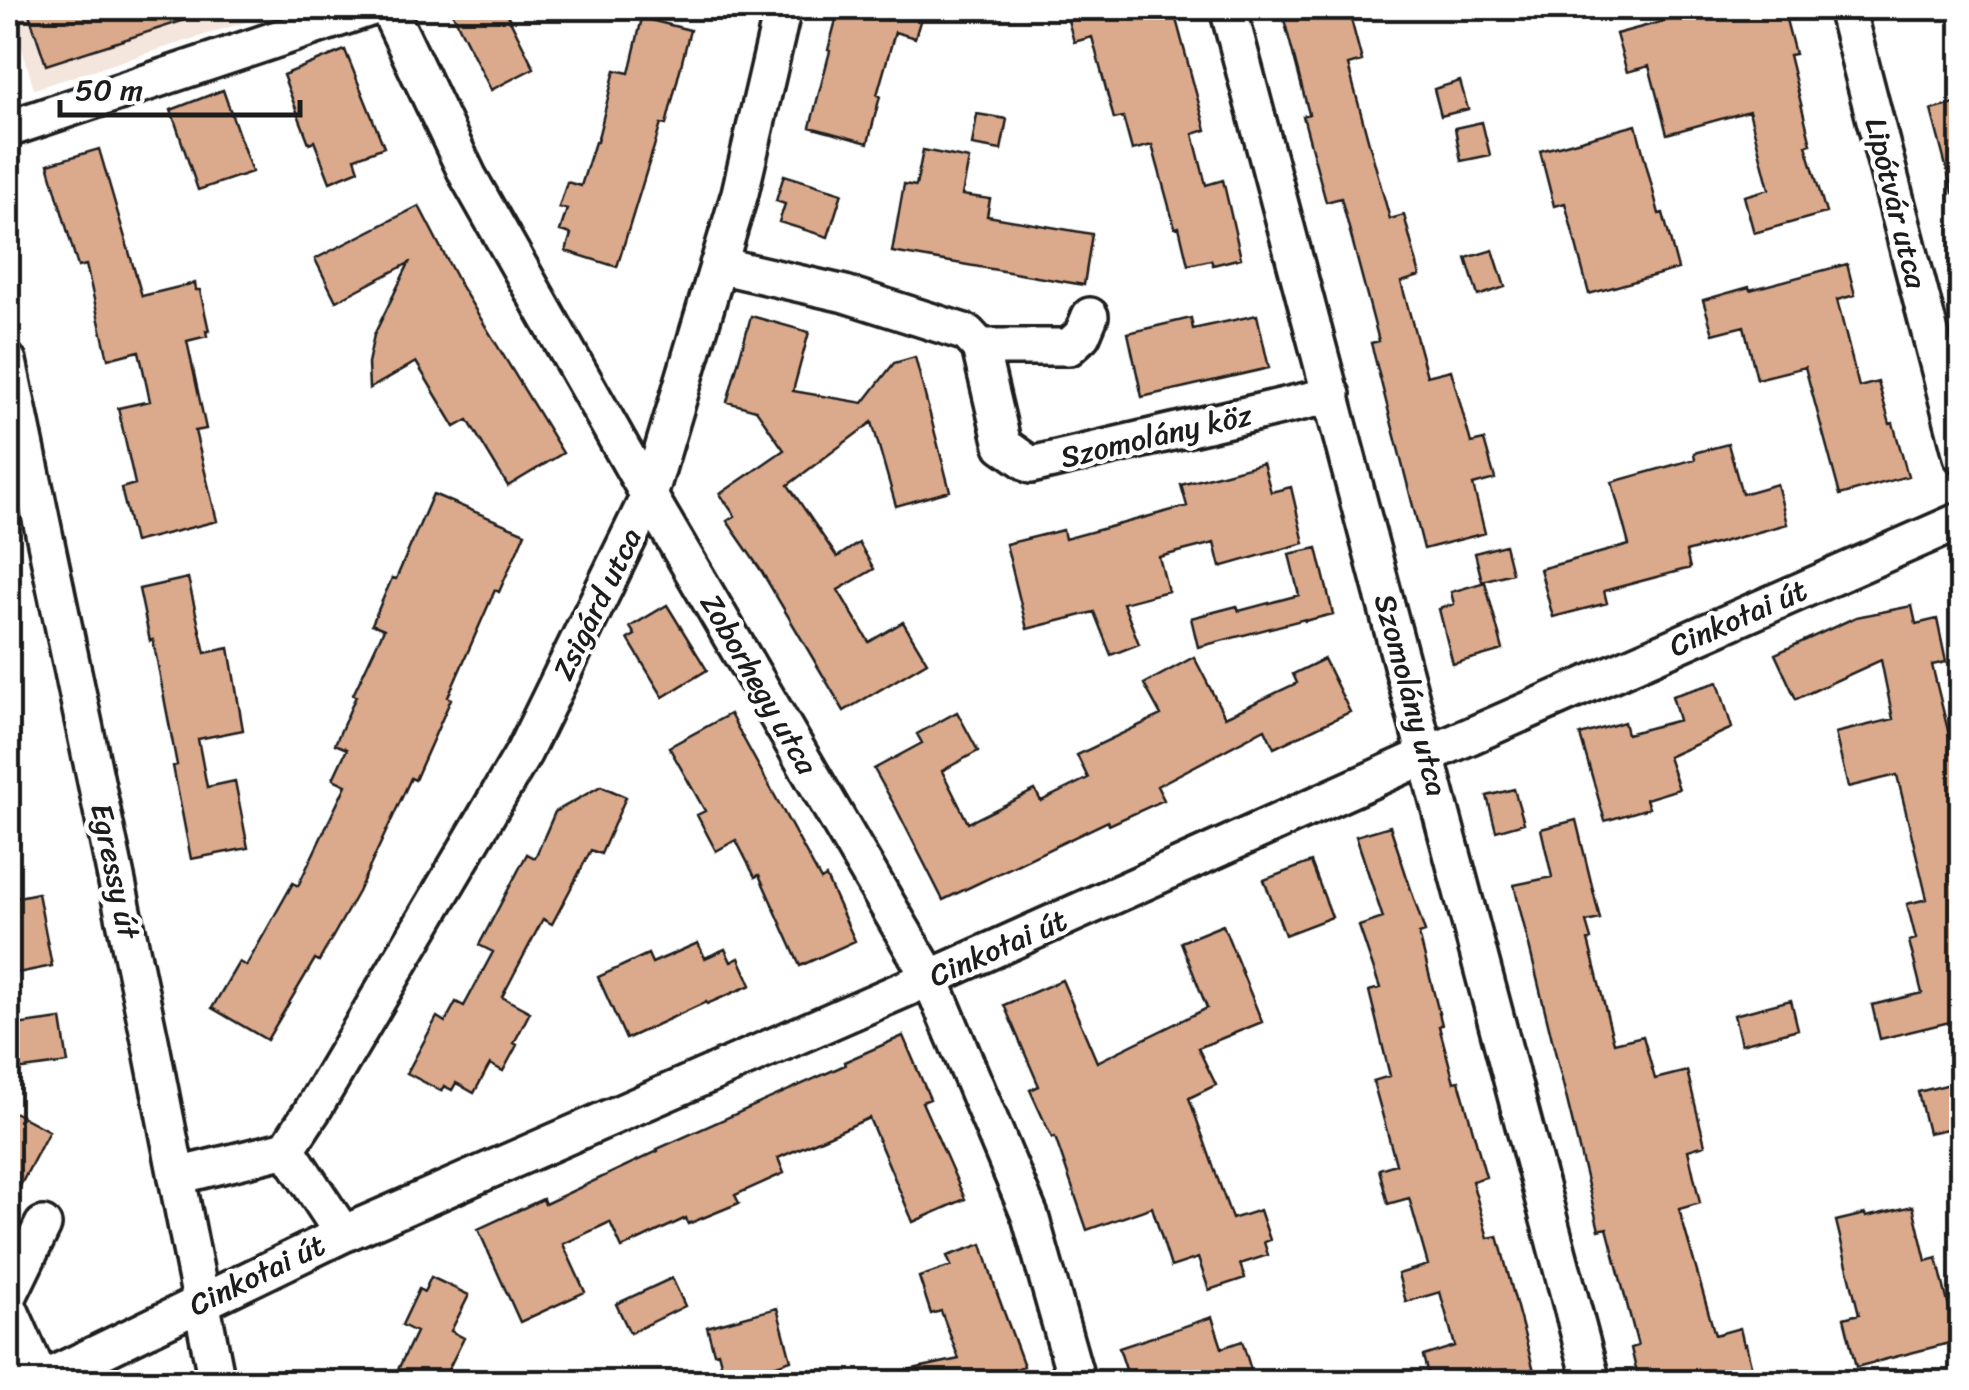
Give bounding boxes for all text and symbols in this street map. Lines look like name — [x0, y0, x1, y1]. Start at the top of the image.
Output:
scale bar — [60, 55, 300, 117]
text: 50 m — [75, 63, 143, 117]
street label: Lipótvár utca — [1849, 112, 1944, 295]
street label: Szomolány köz — [1055, 388, 1258, 484]
street label: Zsigárd utca — [537, 519, 657, 689]
street label: Cinkotai út — [1660, 563, 1816, 673]
street label: Zoborhegy utca — [685, 583, 833, 786]
street label: Szomolány utca — [1358, 588, 1464, 802]
street label: Egressy út — [74, 798, 156, 946]
street label: Cinkotai út — [920, 893, 1076, 1003]
street label: Cinkotai út — [179, 1219, 335, 1331]

